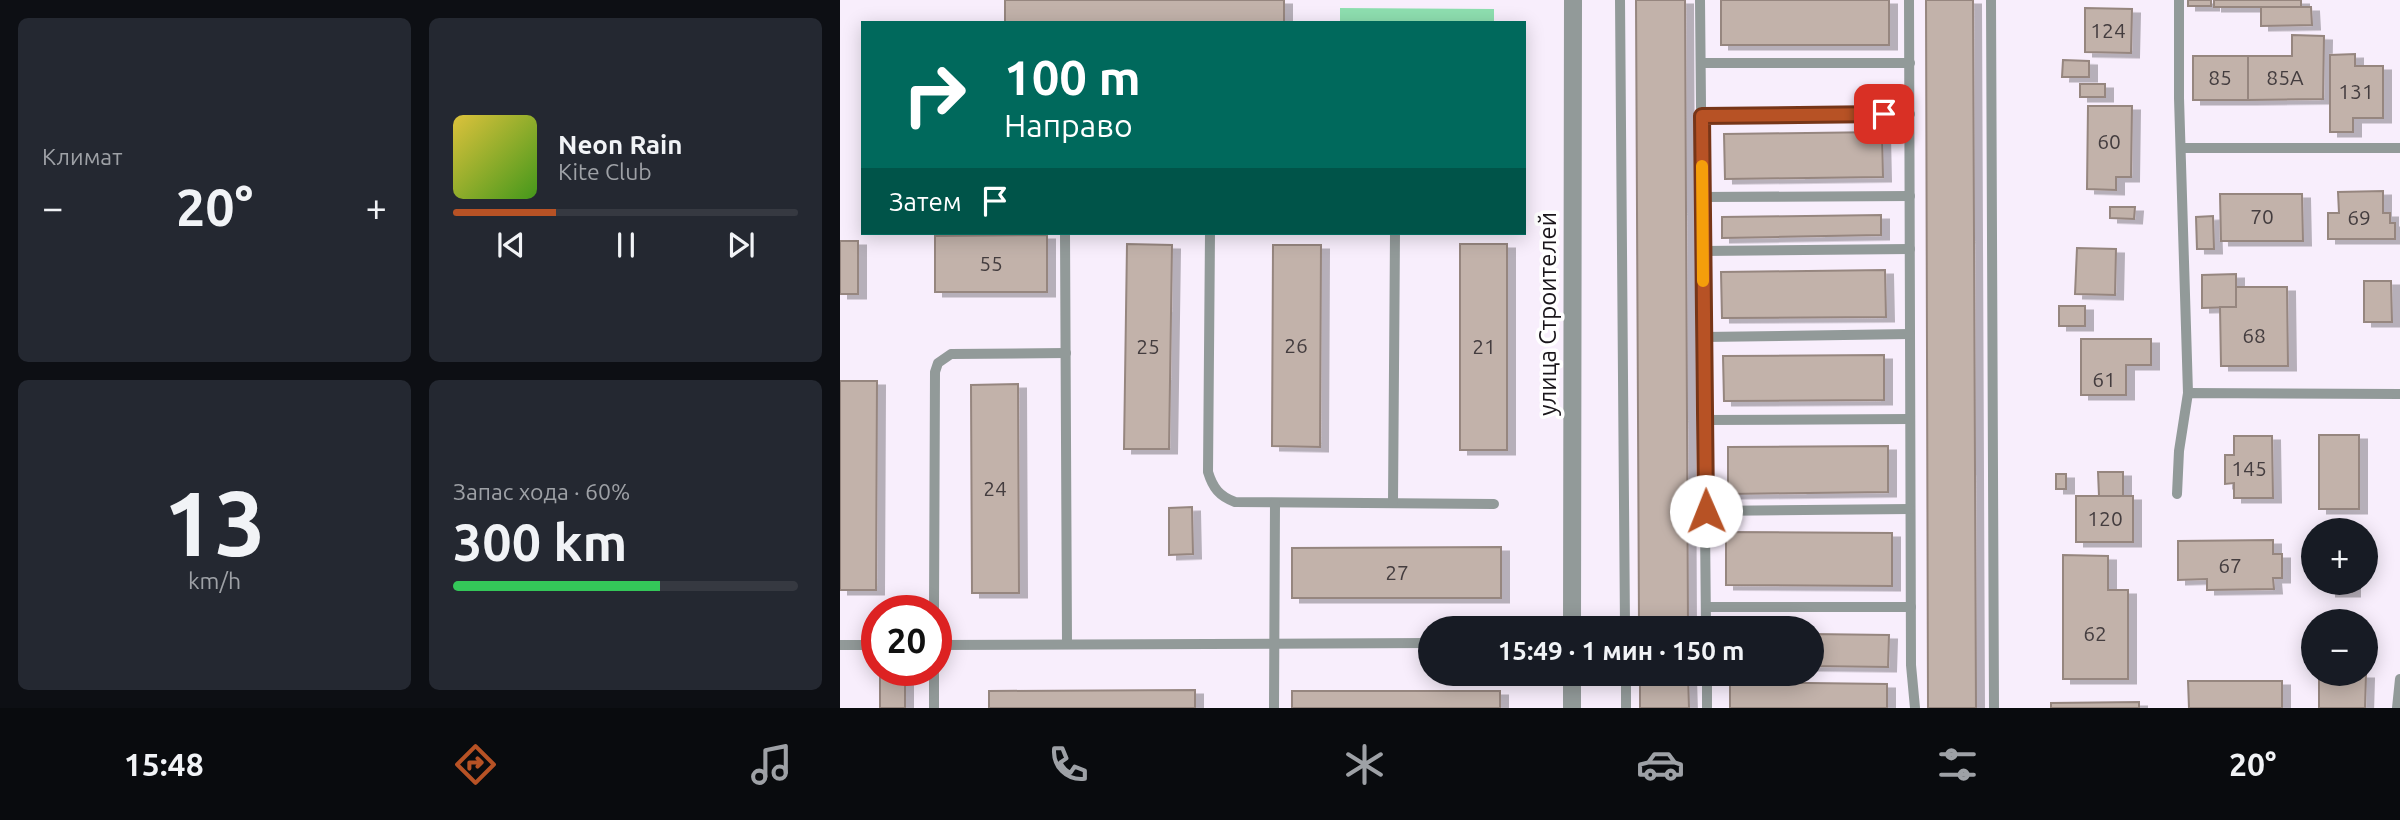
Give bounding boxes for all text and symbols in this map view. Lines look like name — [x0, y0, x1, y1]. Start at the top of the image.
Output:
house number: 124 — [2090, 18, 2126, 42]
icon: right — [889, 49, 980, 140]
text: 100 m — [1004, 49, 1141, 104]
house number: 85 — [2208, 65, 2232, 89]
house number: 85А — [2266, 65, 2304, 89]
house number: 131 — [2338, 79, 2374, 103]
pin — [1854, 84, 1914, 144]
icon: arrive — [1865, 95, 1903, 133]
text: Направо — [1004, 107, 1133, 143]
house number: 60 — [2097, 129, 2121, 153]
text: Neon Rain — [558, 130, 683, 159]
text: Климат — [42, 144, 122, 169]
text: Kite Club — [558, 159, 652, 184]
text: 20° — [176, 178, 253, 236]
icon: arrive — [976, 182, 1014, 220]
text: − — [42, 186, 63, 228]
text: + — [366, 186, 387, 228]
text: Затем — [889, 187, 962, 216]
house number: 70 — [2250, 204, 2274, 228]
house number: 69 — [2347, 205, 2371, 229]
street label: улица Строителей — [1534, 212, 1561, 416]
icon: previous — [492, 226, 530, 264]
icon: pause — [607, 226, 645, 264]
icon: next — [722, 226, 760, 264]
house number: 55 — [979, 251, 1003, 275]
house number: 68 — [2242, 323, 2266, 347]
house number: 26 — [1284, 333, 1308, 357]
house number: 25 — [1136, 334, 1160, 358]
house number: 21 — [1472, 334, 1496, 358]
house number: 61 — [2092, 367, 2116, 391]
house number: 145 — [2231, 456, 2267, 480]
text: 13 — [163, 471, 266, 573]
position arrow — [1669, 474, 1743, 548]
house number: 24 — [983, 476, 1007, 500]
text: Запас хода · 60% — [453, 479, 630, 504]
house number: 120 — [2087, 506, 2123, 530]
text: 300 km — [453, 513, 627, 571]
map controls — [2301, 518, 2378, 686]
button: + — [2301, 518, 2378, 595]
house number: 67 — [2218, 553, 2242, 577]
house number: 27 — [1385, 560, 1409, 584]
text: km/h — [188, 568, 241, 593]
speed limit sign: 20 — [861, 595, 952, 686]
button: − — [2301, 609, 2378, 686]
house number: 62 — [2083, 621, 2107, 645]
text: 15:49 · 1 мин · 150 m — [1498, 636, 1744, 665]
icon: directions — [451, 740, 500, 789]
icon: music — [747, 740, 796, 789]
icon: phone — [1044, 740, 1093, 789]
icon: climate — [1340, 740, 1389, 789]
icon: car — [1636, 740, 1685, 789]
icon: filters — [1933, 740, 1982, 789]
text: 15:48 — [124, 746, 204, 782]
text: 20° — [2229, 746, 2276, 782]

